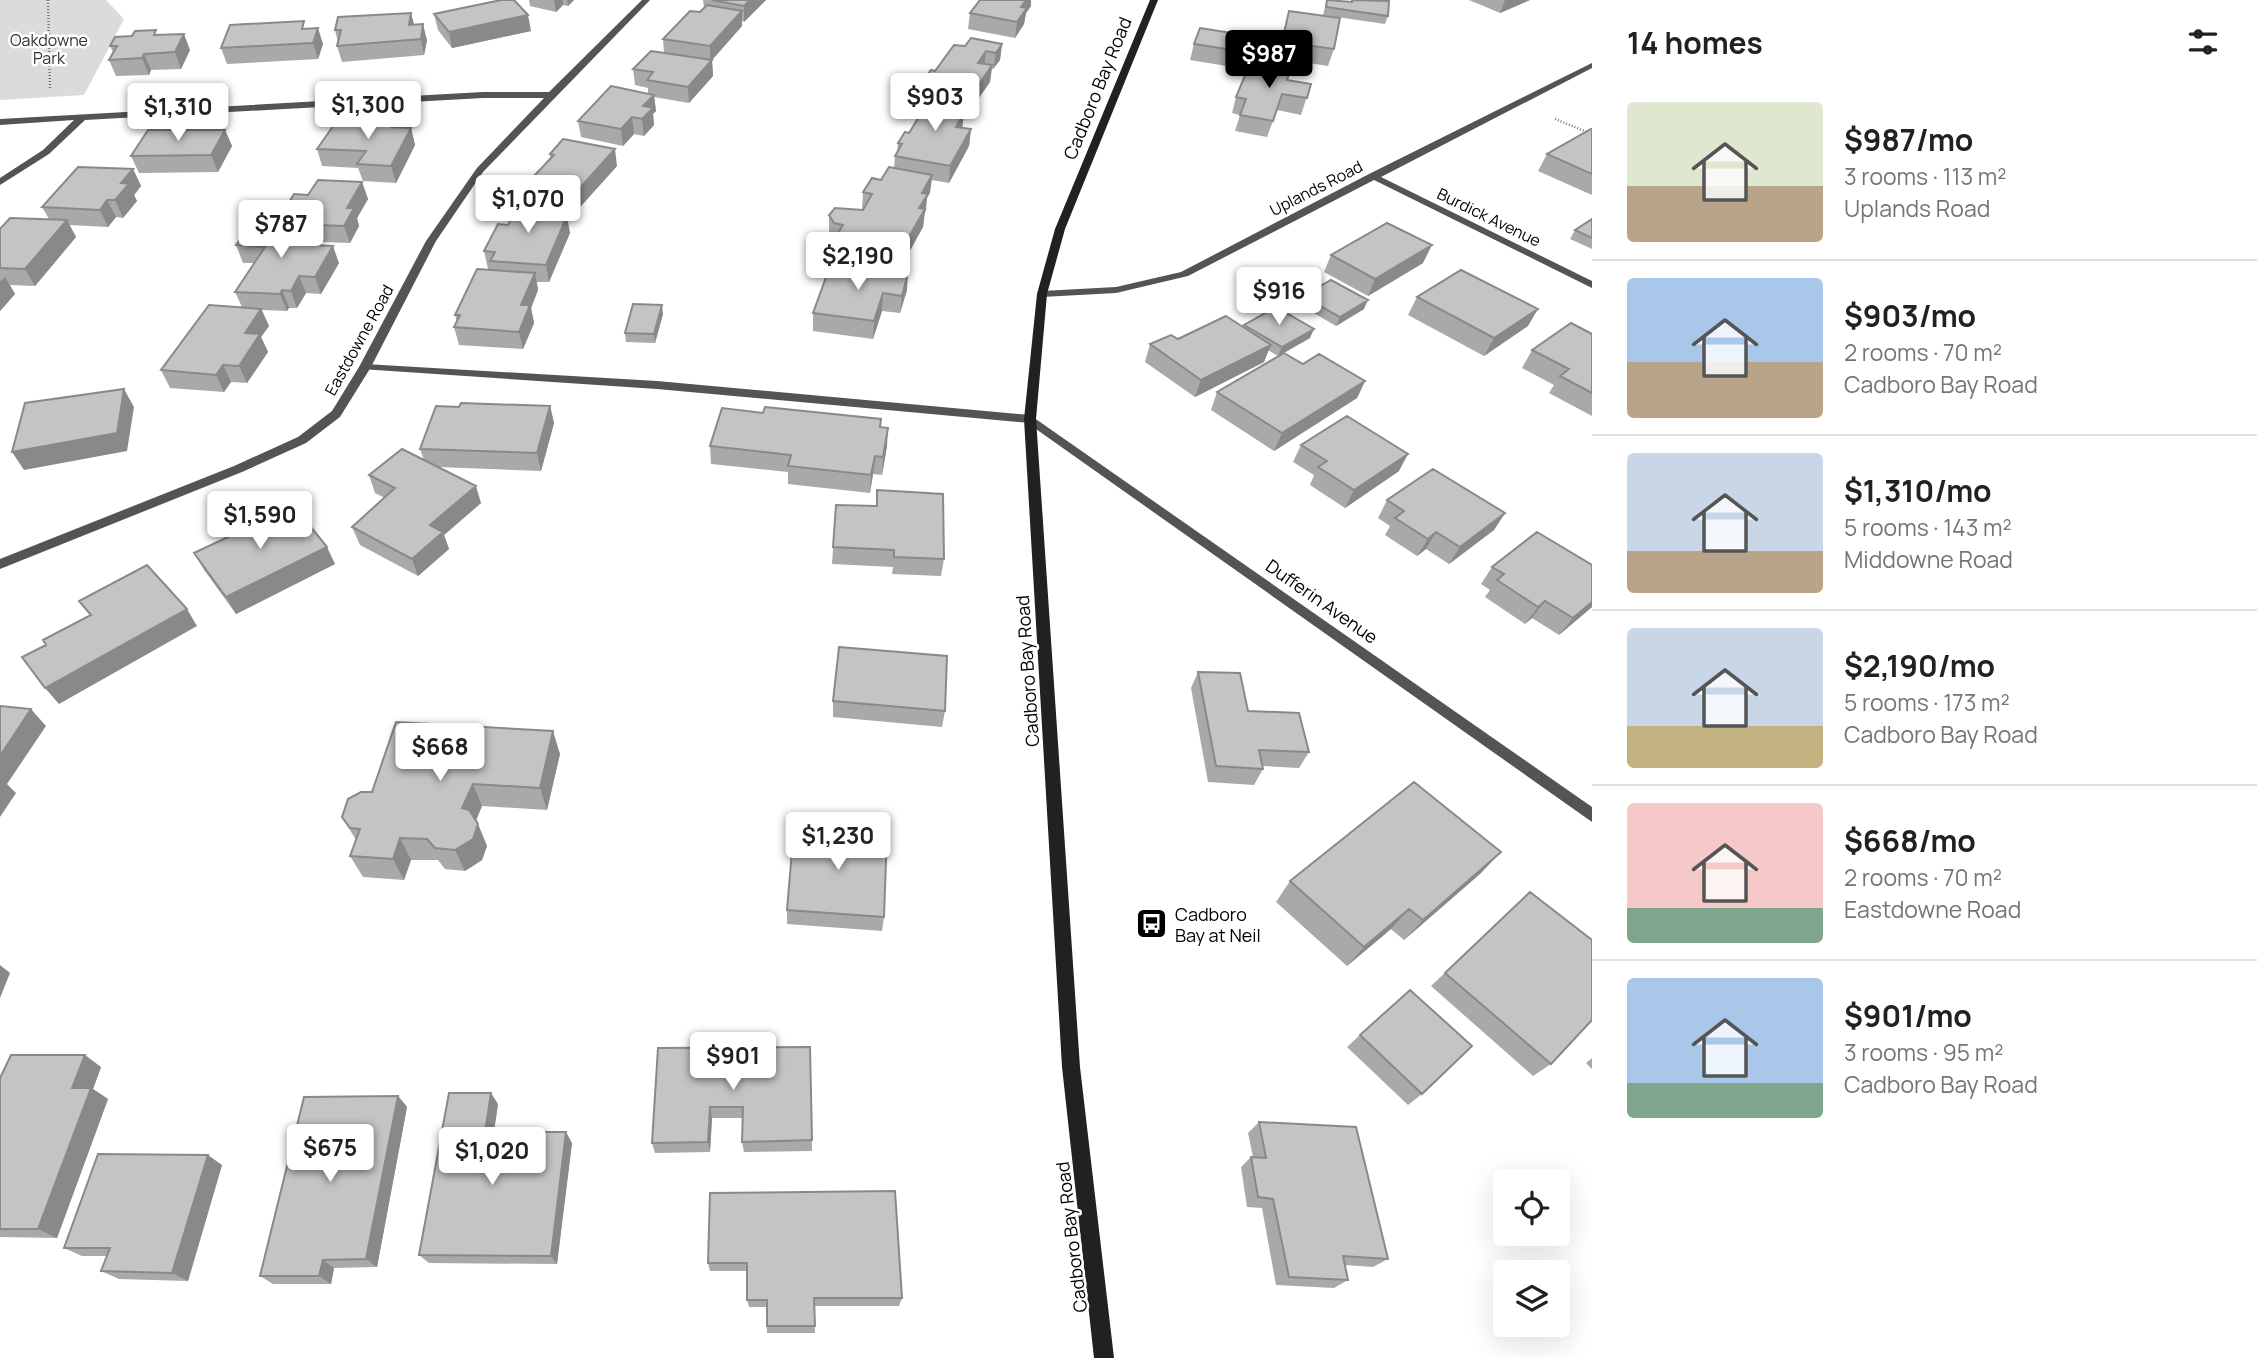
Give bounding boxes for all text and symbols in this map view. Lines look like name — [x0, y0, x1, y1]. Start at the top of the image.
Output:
street label: Cadboro Bay Road — [1057, 13, 1137, 163]
text: 14 homes — [1627, 22, 1763, 63]
icon: filters — [2184, 23, 2222, 61]
park label: Oakdowne Park — [10, 29, 88, 69]
pin: $987 — [1228, 31, 1310, 90]
text: $987 — [1241, 37, 1297, 69]
pin: $903 — [894, 74, 976, 133]
text: $903 — [906, 80, 964, 112]
pin: $1,300 — [311, 82, 425, 141]
pin: $1,310 — [121, 83, 235, 143]
text: $1,300 — [331, 88, 405, 120]
text: $1,310 — [143, 90, 213, 122]
text: $987/mo — [1844, 119, 1973, 160]
icon: home — [1683, 130, 1767, 214]
street label: Uplands Road — [1266, 155, 1366, 221]
text: 3 rooms · 113 m² — [1844, 160, 2007, 192]
pin: $1,070 — [471, 176, 585, 235]
text: $1,070 — [491, 182, 565, 214]
street label: Burdick Avenue — [1433, 182, 1545, 252]
text: Uplands Road — [1844, 192, 1990, 224]
pin: $787 — [240, 201, 322, 260]
text: $787 — [254, 207, 308, 239]
pin: $2,190 — [801, 232, 915, 292]
text: $2,190 — [822, 239, 894, 271]
pin: $916 — [1238, 268, 1320, 327]
text: $916 — [1252, 274, 1306, 306]
street label: Eastdowne Road — [319, 281, 399, 399]
text: $903/mo — [1844, 295, 1976, 336]
icon: home — [1683, 306, 1767, 390]
text: 2 rooms · 70 m² — [1844, 336, 2002, 368]
text: Cadboro Bay Road — [1844, 368, 2038, 400]
text: $1,310/mo — [1844, 470, 1992, 511]
icon: home — [1683, 481, 1767, 565]
pin: $1,590 — [203, 491, 317, 551]
text: $1,590 — [223, 498, 297, 530]
text: 5 rooms · 143 m² — [1844, 511, 2012, 543]
text: Middowne Road — [1844, 543, 2013, 575]
street label: Dufferin Avenue — [1261, 553, 1383, 649]
street label: Cadboro Bay Road — [1010, 595, 1044, 747]
text: $2,190/mo — [1844, 645, 1995, 686]
icon: home — [1683, 656, 1767, 740]
text: 5 rooms · 173 m² — [1844, 686, 2010, 718]
text: Cadboro Bay Road — [1844, 718, 2038, 750]
pin: $668 — [399, 724, 481, 783]
text: $668 — [411, 730, 469, 762]
pin: $1,230 — [781, 812, 895, 872]
text: $1,230 — [802, 819, 874, 851]
text: $668/mo — [1844, 820, 1976, 861]
icon: home — [1683, 831, 1767, 915]
text: 2 rooms · 70 m² — [1844, 861, 2002, 893]
text: Eastdowne Road — [1844, 893, 2021, 925]
place label: Cadboro Bay at Neil — [1175, 902, 1261, 947]
bus stop icon: Cadboro Bay at Neil — [1135, 907, 1169, 941]
text: $901/mo — [1844, 995, 1972, 1036]
icon: home — [1683, 1006, 1767, 1090]
pin: $901 — [692, 1032, 774, 1092]
text: 3 rooms · 95 m² — [1844, 1036, 2003, 1068]
text: $901 — [706, 1039, 760, 1071]
text: Cadboro Bay Road — [1844, 1068, 2038, 1100]
pin: $675 — [289, 1124, 371, 1184]
pin: $1,020 — [435, 1128, 549, 1187]
text: $675 — [303, 1131, 357, 1163]
text: $1,020 — [455, 1134, 529, 1166]
street label: Cadboro Bay Road — [1050, 1160, 1092, 1314]
map controls — [1493, 1169, 1570, 1337]
button: locate — [1493, 1169, 1570, 1246]
button: layers — [1493, 1260, 1570, 1337]

